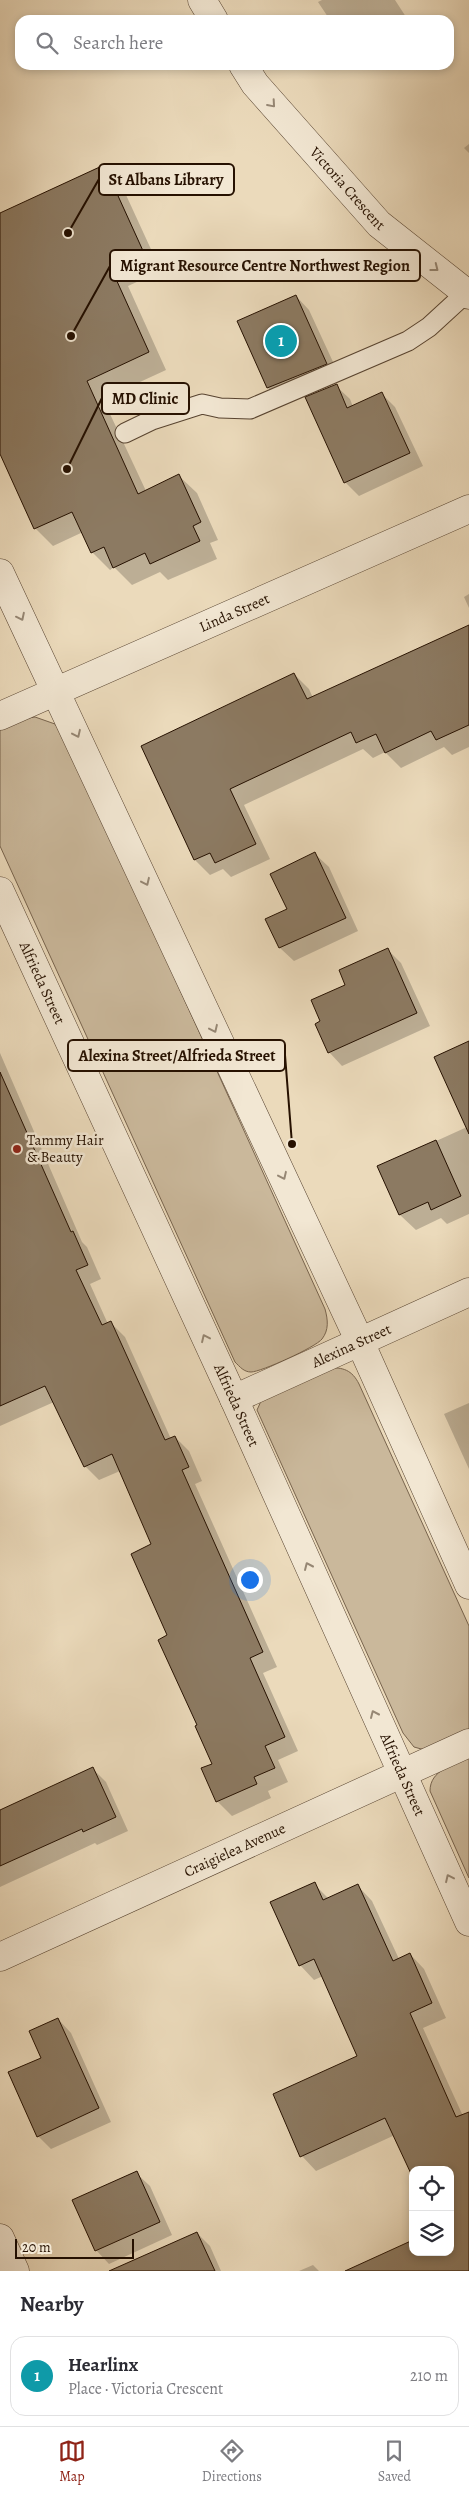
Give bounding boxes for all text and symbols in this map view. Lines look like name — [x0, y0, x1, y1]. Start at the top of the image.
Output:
search box — [15, 15, 454, 70]
icon: search — [33, 29, 61, 57]
text: Search here — [73, 30, 163, 56]
one-way arrow — [266, 98, 275, 107]
street label: Victoria Crescent — [305, 142, 389, 235]
callout: St Albans Library — [99, 164, 234, 195]
text: St Albans Library — [109, 169, 224, 191]
callout: Migrant Resource Centre Northwest Region — [110, 250, 420, 281]
text: Migrant Resource Centre Northwest Region — [120, 255, 410, 277]
one-way arrow — [429, 263, 438, 271]
pin: 1 — [265, 322, 297, 360]
callout: MD Clinic — [102, 383, 189, 414]
text: MD Clinic — [112, 388, 178, 410]
street label: Linda Street — [196, 588, 273, 637]
one-way arrow — [15, 612, 25, 621]
one-way arrow — [71, 729, 81, 738]
one-way arrow — [139, 877, 150, 886]
street label: Alfrieda Street — [14, 937, 70, 1027]
one-way arrow — [208, 1024, 219, 1033]
callout: Alexina Street/Alfrieda Street — [68, 1040, 285, 1071]
text: Alexina Street/Alfrieda Street — [78, 1045, 276, 1067]
place label: Tammy Hair & Beauty — [27, 1130, 104, 1167]
marker: Tammy Hair & Beauty — [11, 1143, 23, 1155]
one-way arrow — [277, 1171, 287, 1180]
street label: Alexina Street — [308, 1319, 394, 1373]
one-way arrow — [201, 1334, 212, 1343]
street label: Alfrieda Street — [209, 1360, 264, 1450]
one-way arrow — [303, 1562, 314, 1571]
your location — [237, 1567, 263, 1593]
one-way arrow — [370, 1710, 381, 1719]
street label: Alfrieda Street — [375, 1729, 430, 1819]
street label: Craigielea Avenue — [181, 1818, 289, 1882]
one-way arrow — [444, 1874, 455, 1883]
map controls — [409, 2166, 454, 2256]
button: locate — [409, 2166, 454, 2211]
button: layers — [409, 2211, 454, 2256]
scale bar — [15, 2236, 134, 2259]
text: 20 m — [22, 2238, 51, 2257]
text: Nearby — [20, 2290, 83, 2318]
text: Hearlinx — [68, 2352, 138, 2378]
text: 1 — [34, 2365, 40, 2387]
text: 210 m — [410, 2365, 448, 2387]
text: Place · Victoria Crescent — [68, 2378, 223, 2400]
tab: Map — [58, 2437, 86, 2486]
tab: Directions — [202, 2437, 262, 2486]
tab: Saved — [378, 2437, 411, 2486]

